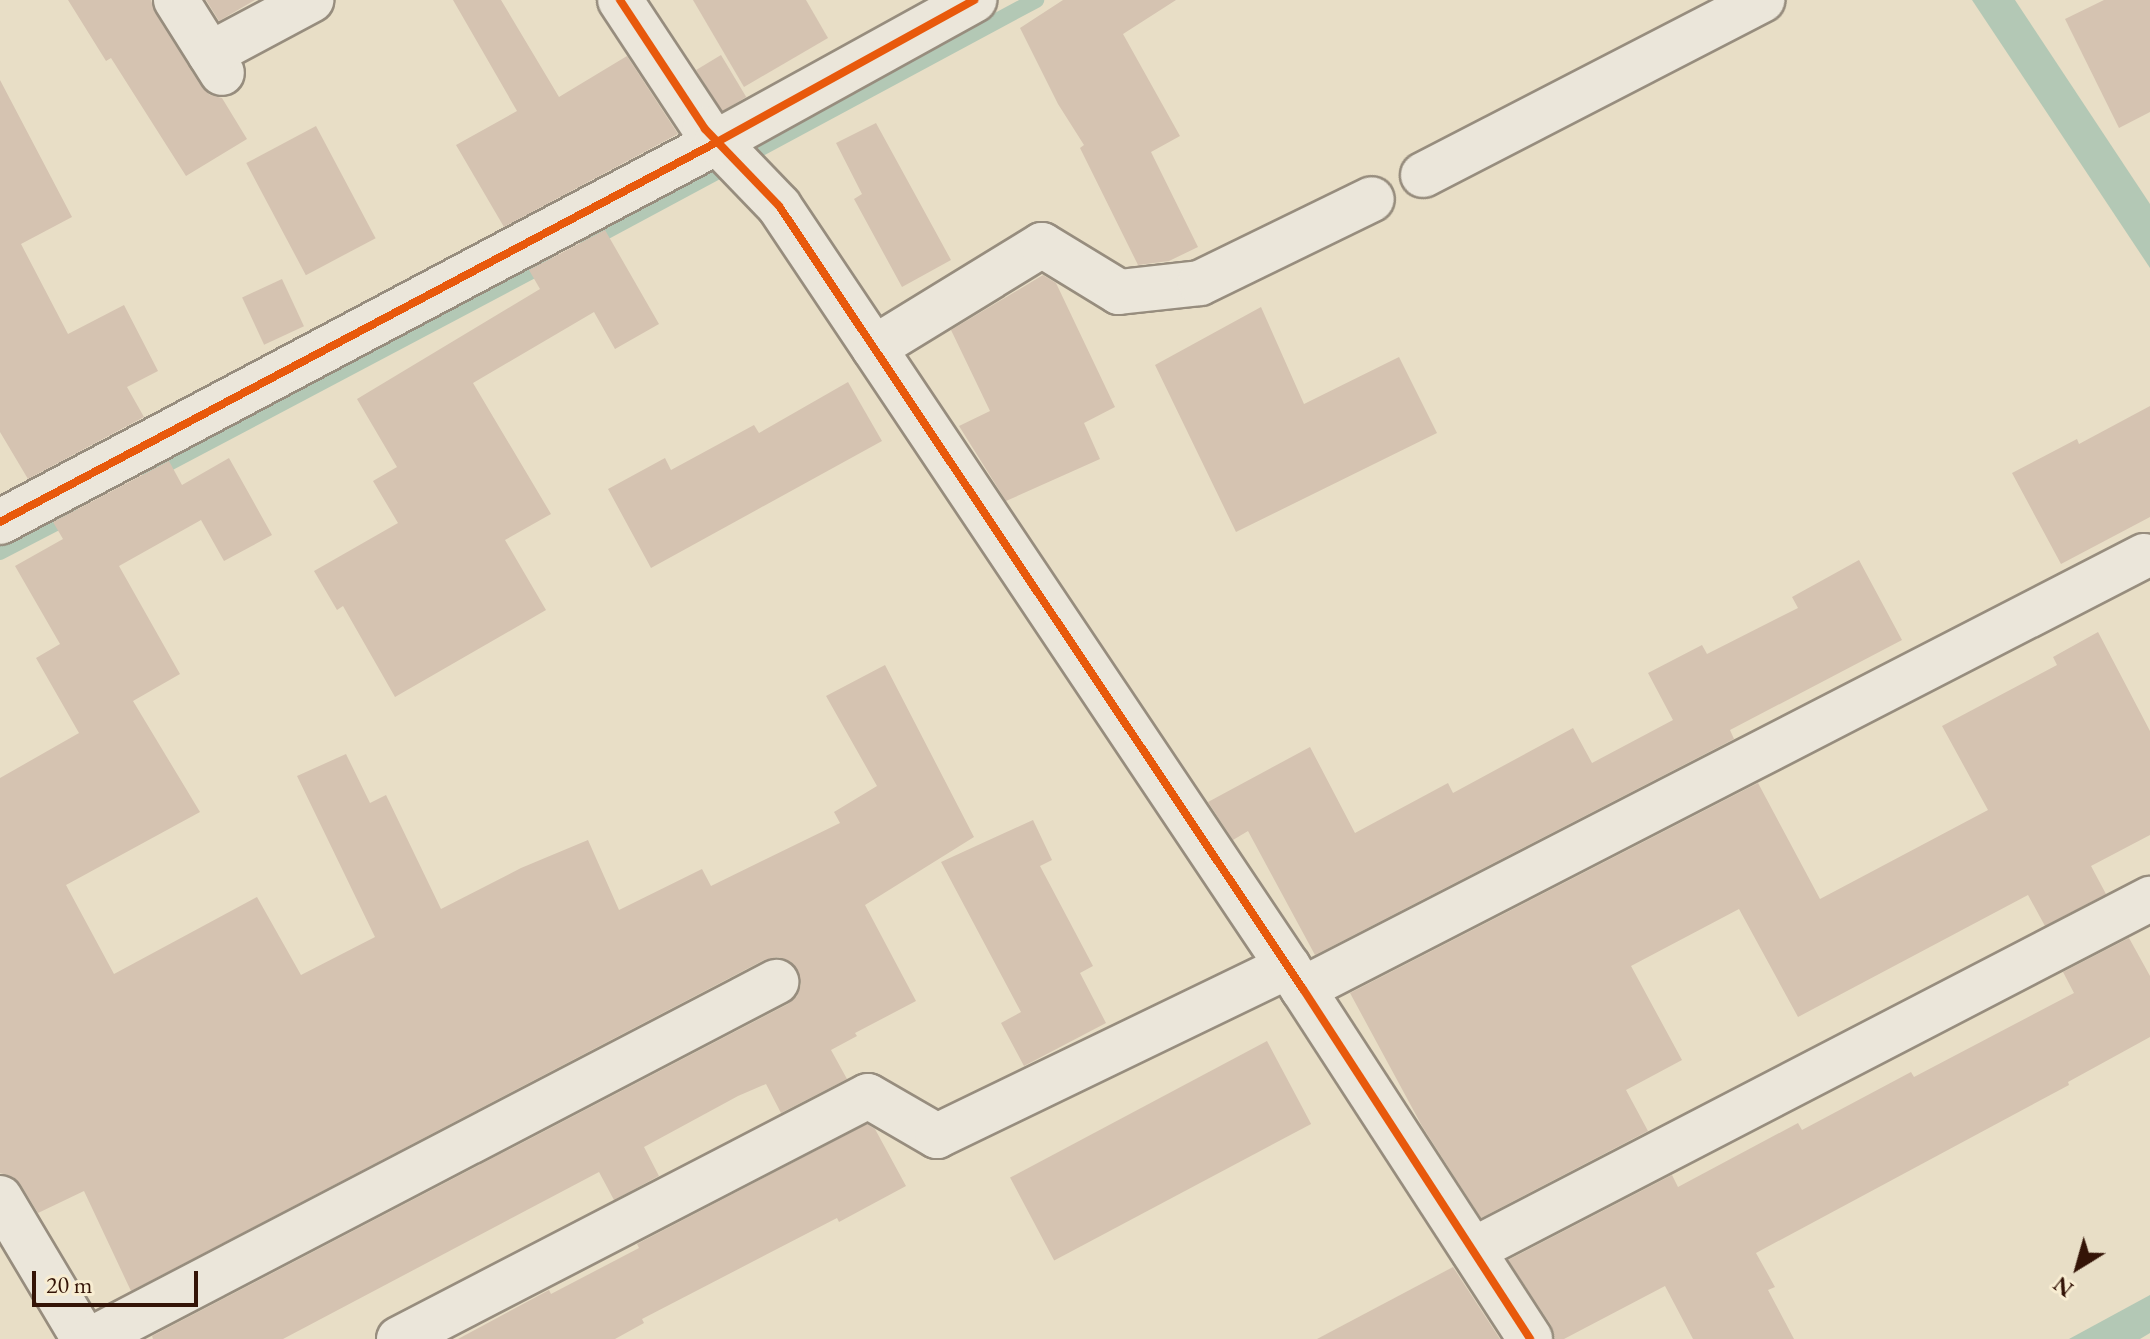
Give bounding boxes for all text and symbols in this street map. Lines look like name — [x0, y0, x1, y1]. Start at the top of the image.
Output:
north arrow — [2038, 1227, 2118, 1307]
scale bar — [36, 1255, 202, 1305]
text: 20 m — [46, 1269, 93, 1300]
text: N — [2047, 1270, 2079, 1304]

